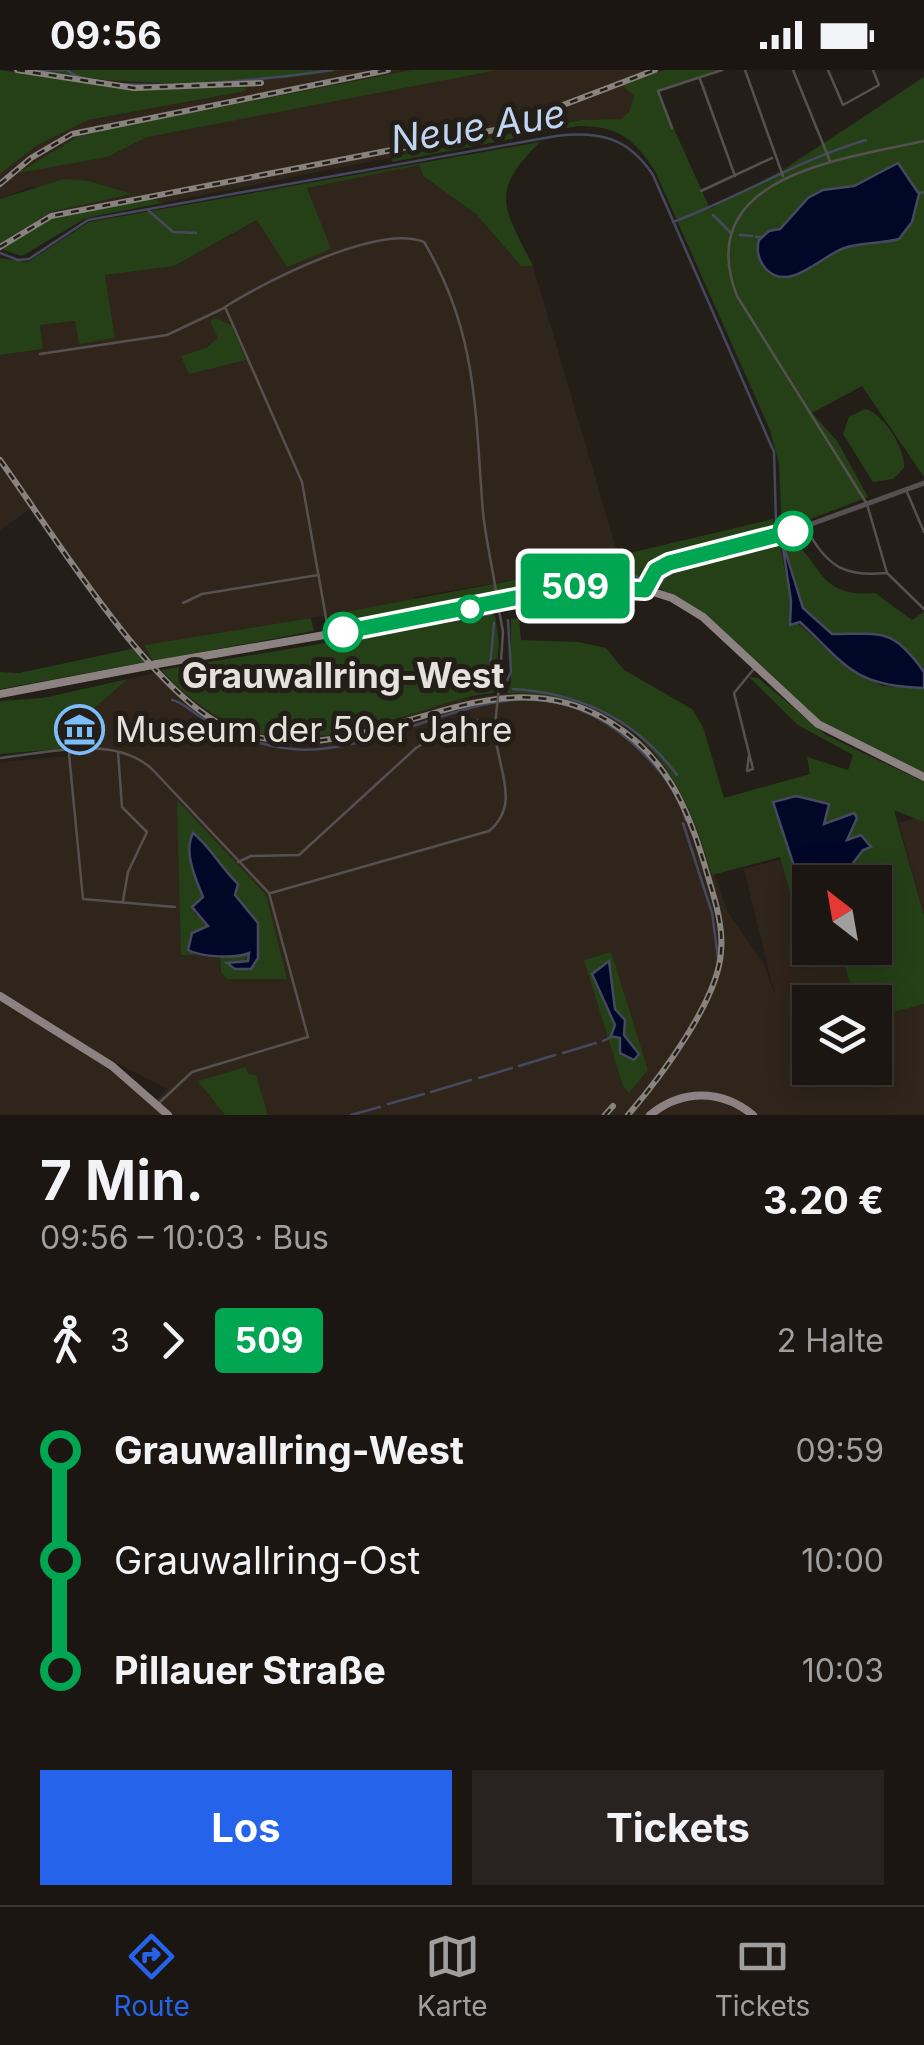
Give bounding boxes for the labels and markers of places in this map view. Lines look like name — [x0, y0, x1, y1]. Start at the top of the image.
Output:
unlabelled marker — [774, 512, 812, 550]
unlabelled marker — [457, 596, 483, 622]
marker: Grauwallring-West — [324, 613, 362, 651]
place label: Grauwallring-West — [182, 654, 504, 696]
museum icon: Museum der 50er Jahre — [54, 704, 106, 756]
place label: Museum der 50er Jahre — [115, 708, 512, 750]

